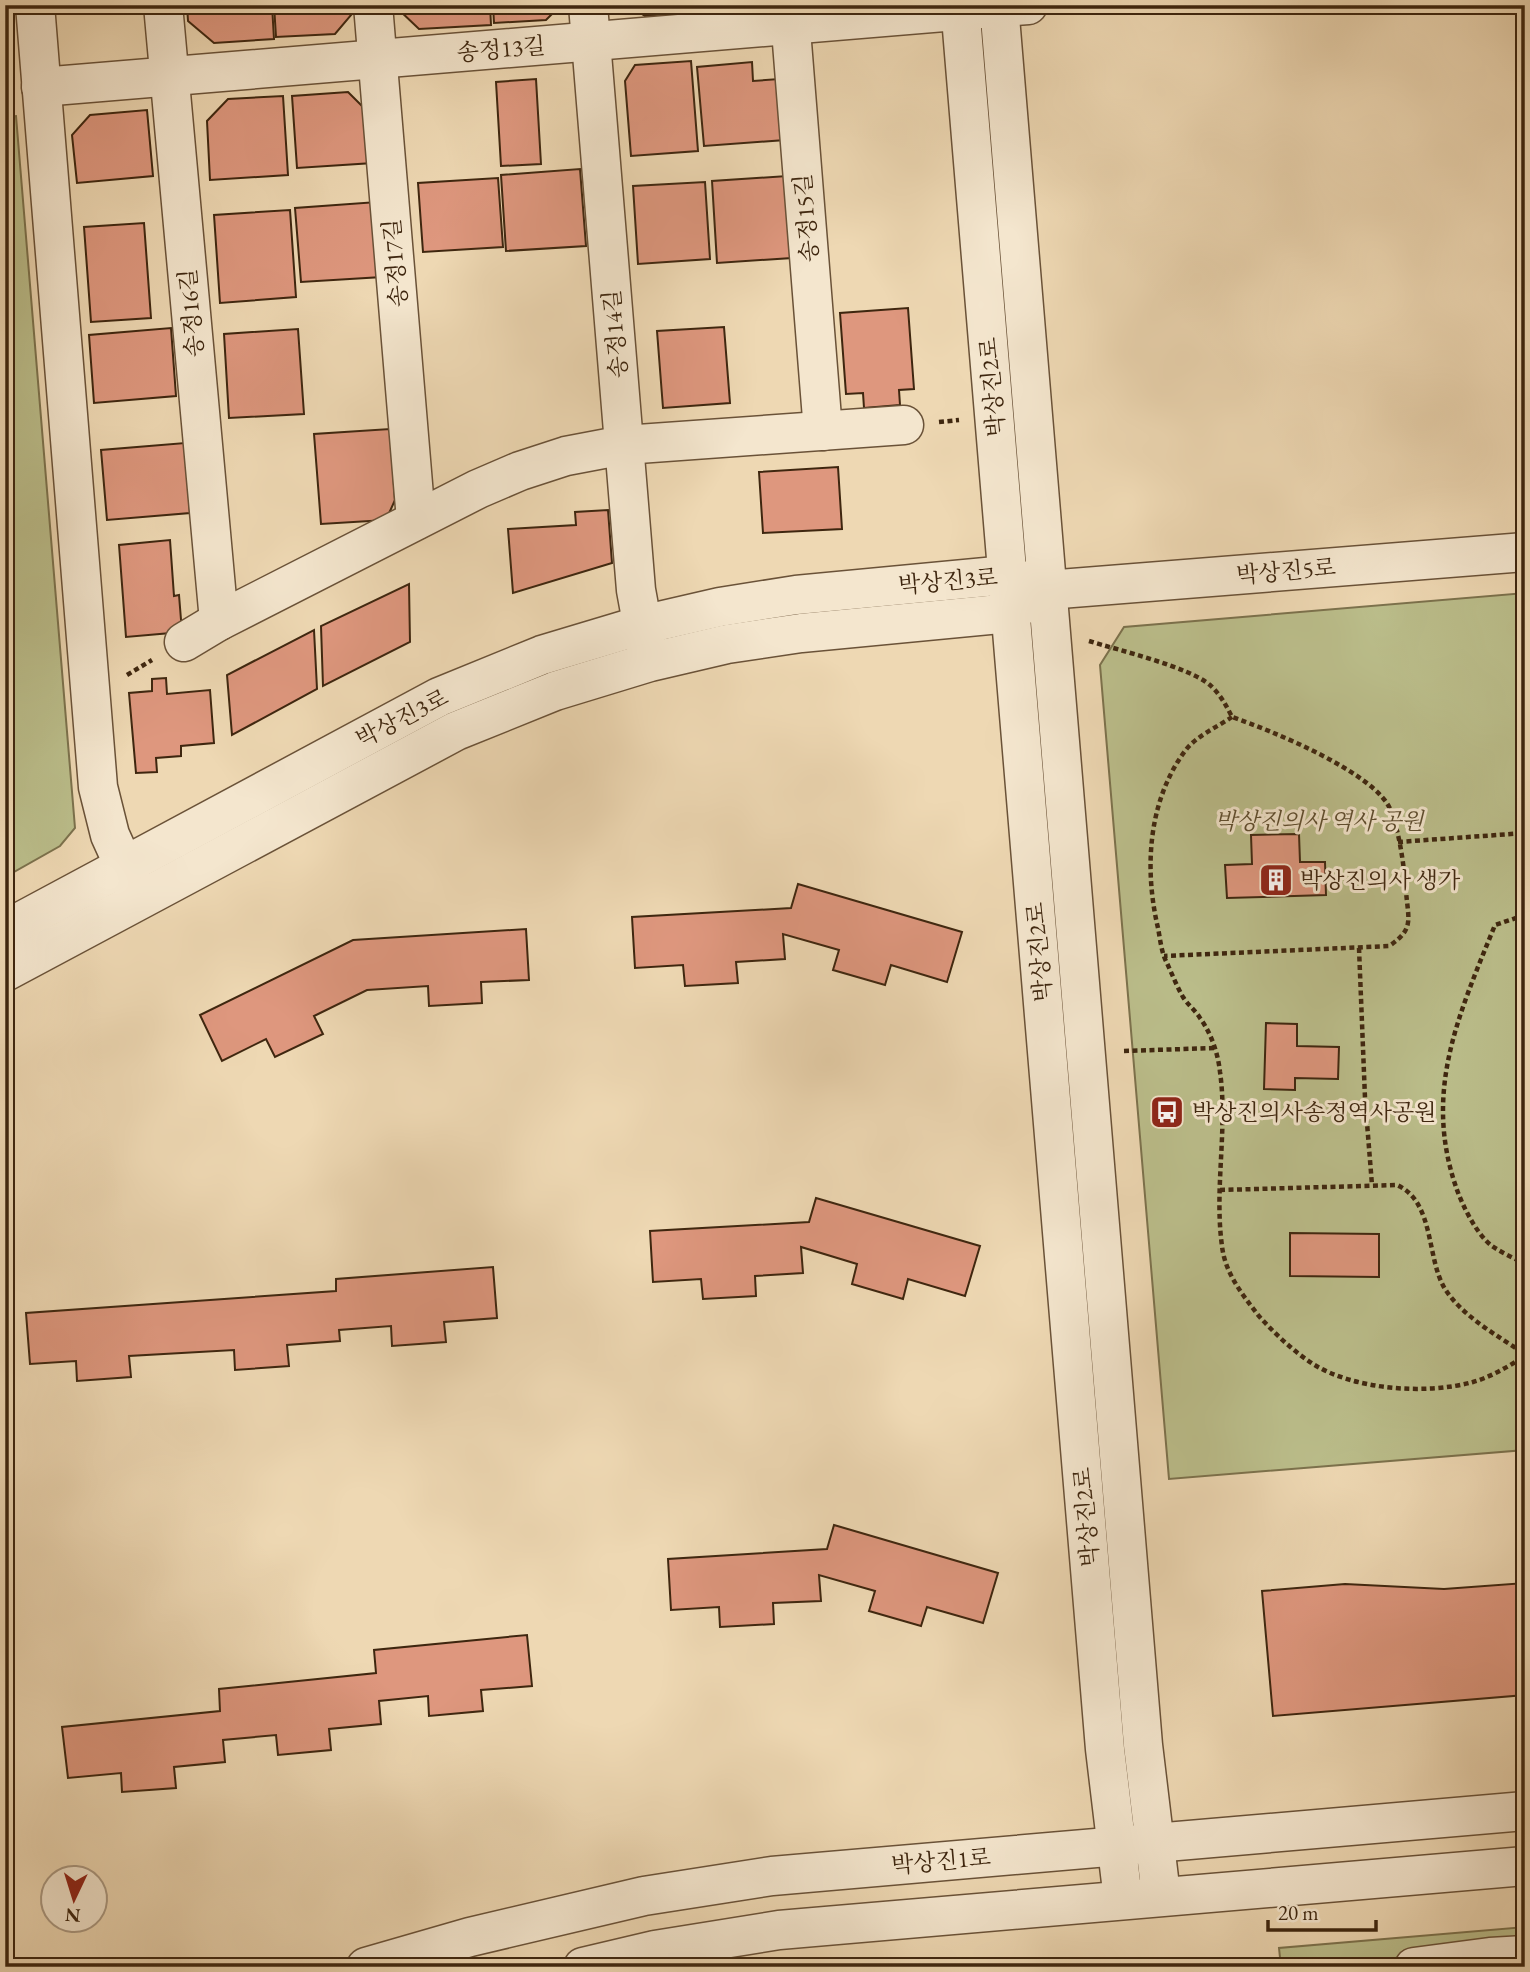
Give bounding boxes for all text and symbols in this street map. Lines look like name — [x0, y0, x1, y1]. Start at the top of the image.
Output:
street label: 송정13길 — [455, 30, 547, 68]
street label: 송정15길 — [787, 172, 825, 264]
street label: 송정17길 — [376, 217, 414, 309]
street label: 송정16길 — [172, 267, 210, 359]
street label: 송정14길 — [596, 288, 634, 380]
street label: 박상진2로 — [973, 336, 1011, 438]
street label: 박상진5로 — [1235, 552, 1337, 590]
street label: 박상진3로 — [897, 562, 999, 600]
street label: 박상진3로 — [351, 682, 453, 754]
park label: 박상진의사 역사 공원 — [1214, 806, 1425, 836]
building icon: 박상진의사 생가 — [1257, 861, 1295, 899]
place label: 박상진의사 생가 — [1300, 865, 1461, 895]
street label: 박상진2로 — [1020, 901, 1058, 1003]
bus stop icon: 박상진의사송정역사공원 — [1148, 1093, 1186, 1131]
place label: 박상진의사송정역사공원 — [1192, 1097, 1436, 1127]
street label: 박상진2로 — [1067, 1466, 1105, 1568]
street label: 박상진1로 — [890, 1842, 992, 1880]
north arrow — [38, 1864, 108, 1934]
scale bar — [1268, 1888, 1376, 1932]
text: 20 m — [1278, 1899, 1319, 1926]
text: N — [64, 1902, 81, 1928]

